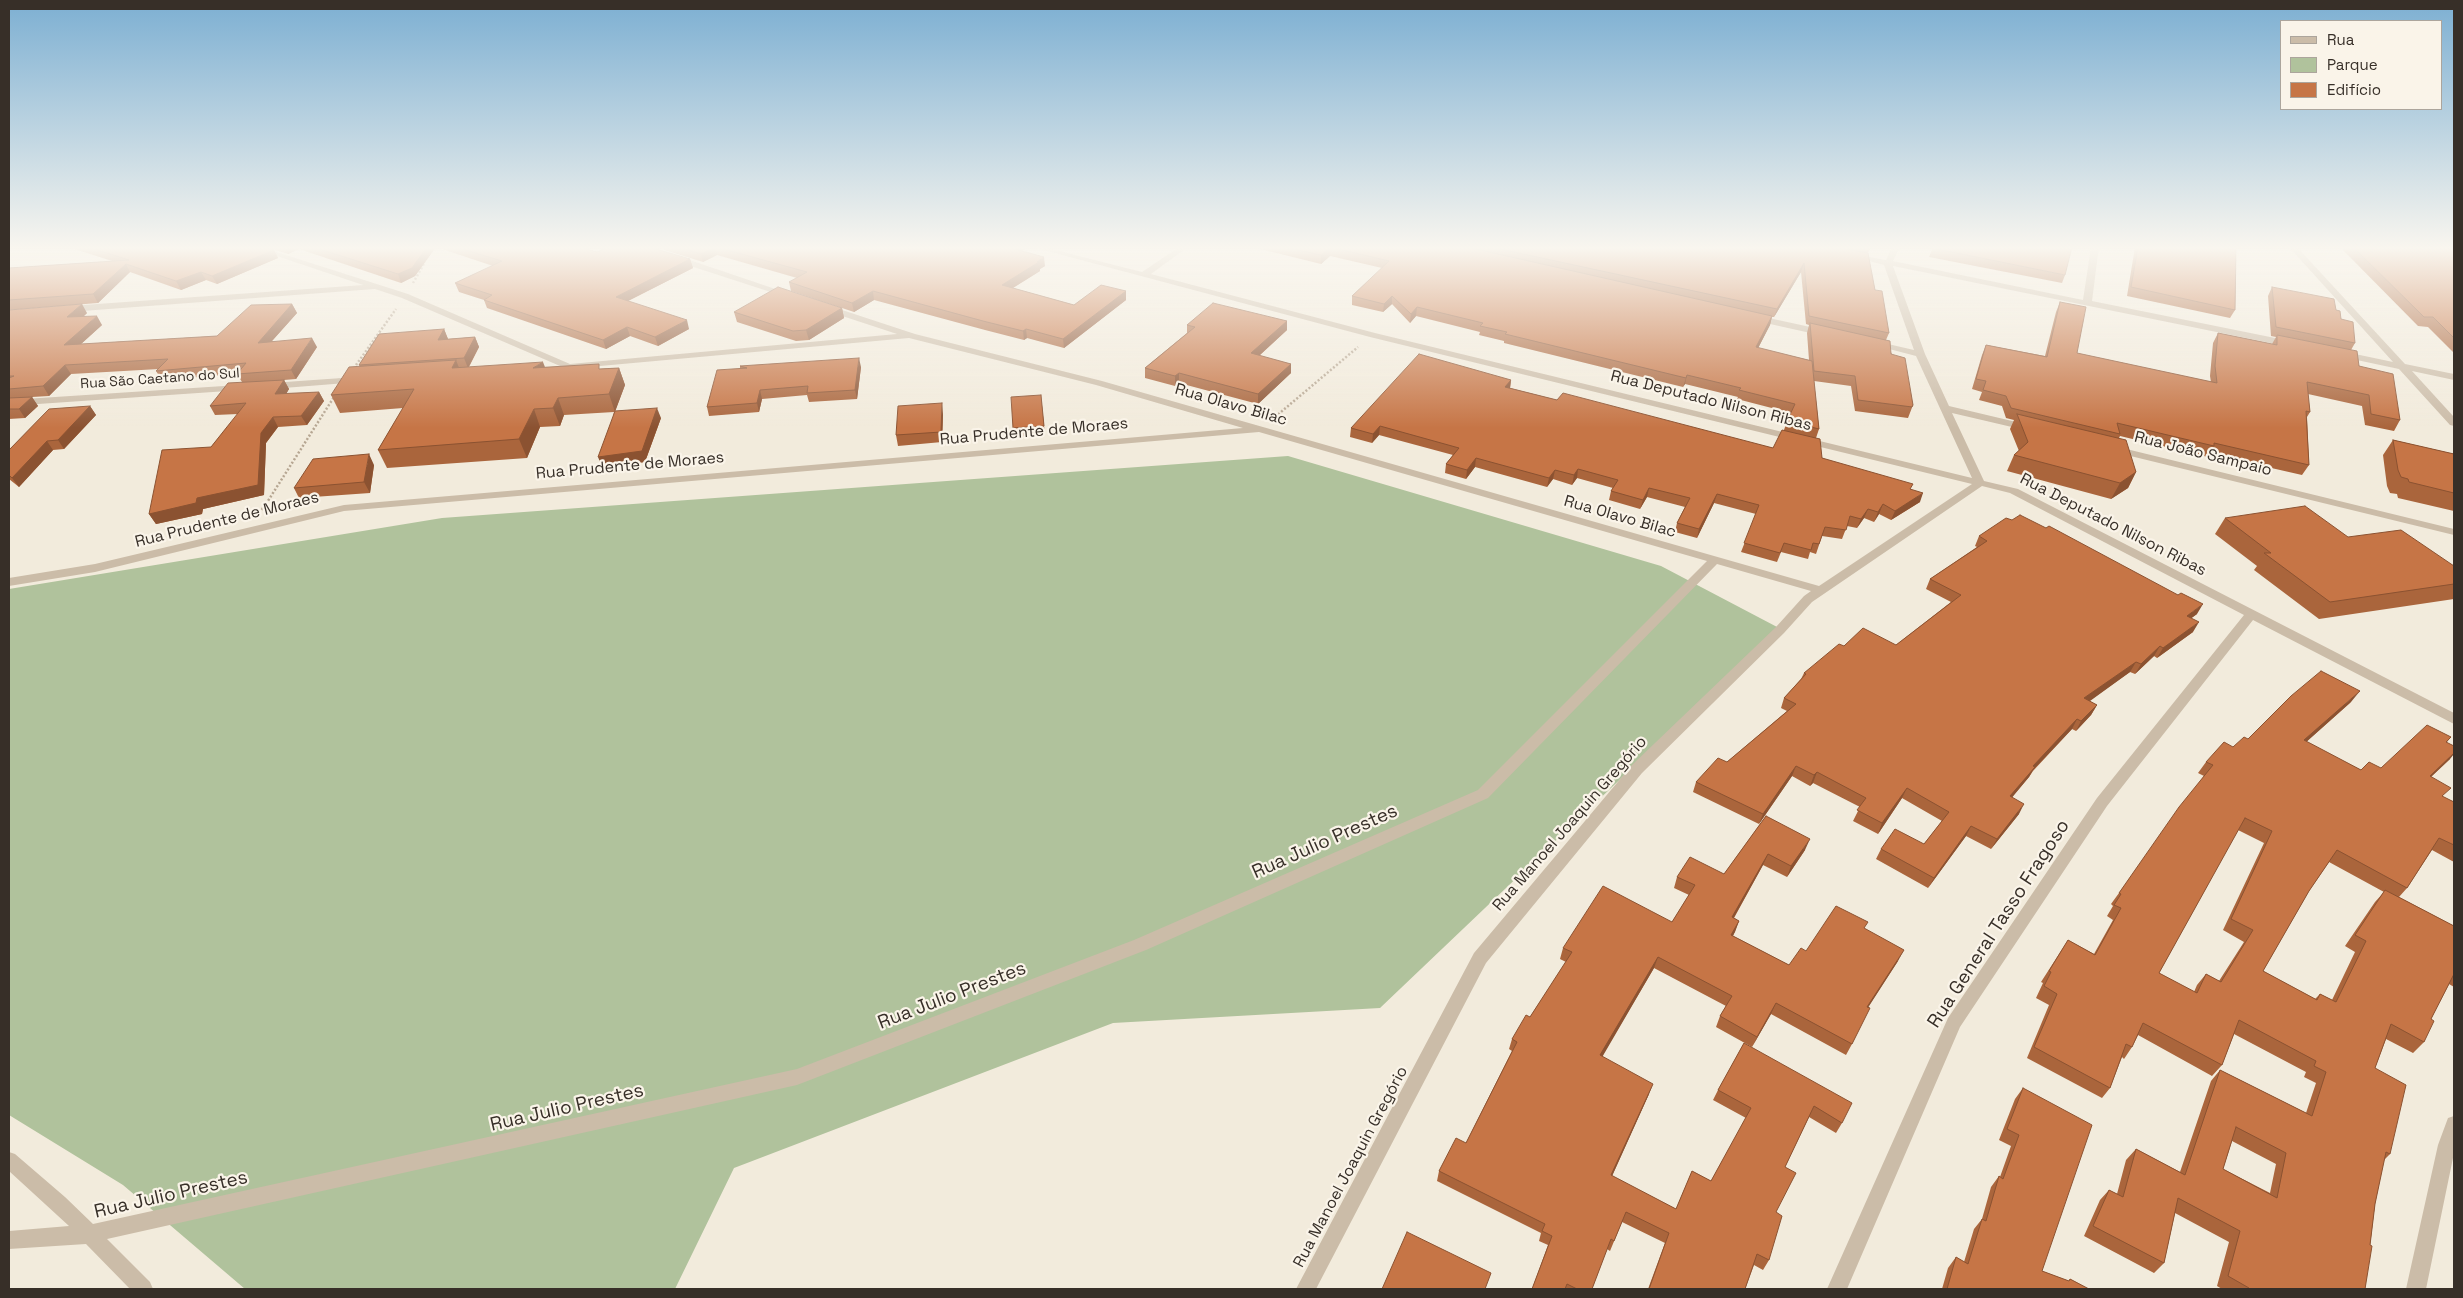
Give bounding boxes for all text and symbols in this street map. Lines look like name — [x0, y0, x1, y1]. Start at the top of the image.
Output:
legend — [2280, 20, 2443, 110]
text: Rua — [2327, 30, 2354, 49]
text: Parque — [2327, 55, 2378, 74]
text: Edifício — [2327, 80, 2381, 99]
street label: Rua São Caetano do Sul — [80, 365, 240, 393]
street label: Rua Deputado Nilson Ribas — [1608, 367, 1814, 435]
street label: Rua Olavo Bilac — [1173, 380, 1289, 430]
street label: Rua Prudente de Moraes — [939, 414, 1129, 450]
street label: Rua João Sampaio — [2132, 428, 2274, 480]
street label: Rua Prudente de Moraes — [535, 448, 725, 484]
street label: Rua Deputado Nilson Ribas — [2017, 470, 2209, 580]
street label: Rua Prudente de Moraes — [133, 488, 321, 552]
street label: Rua Olavo Bilac — [1562, 492, 1678, 542]
street label: Rua Manoel Joaquin Gregório — [1489, 733, 1651, 915]
street label: Rua Julio Prestes — [1249, 800, 1401, 884]
street label: Rua General Tasso Fragoso — [1923, 816, 2075, 1032]
street label: Rua Julio Prestes — [875, 957, 1029, 1035]
street label: Rua Manoel Joaquin Gregório — [1290, 1063, 1412, 1271]
street label: Rua Julio Prestes — [488, 1079, 646, 1137]
street label: Rua Julio Prestes — [92, 1166, 250, 1224]

